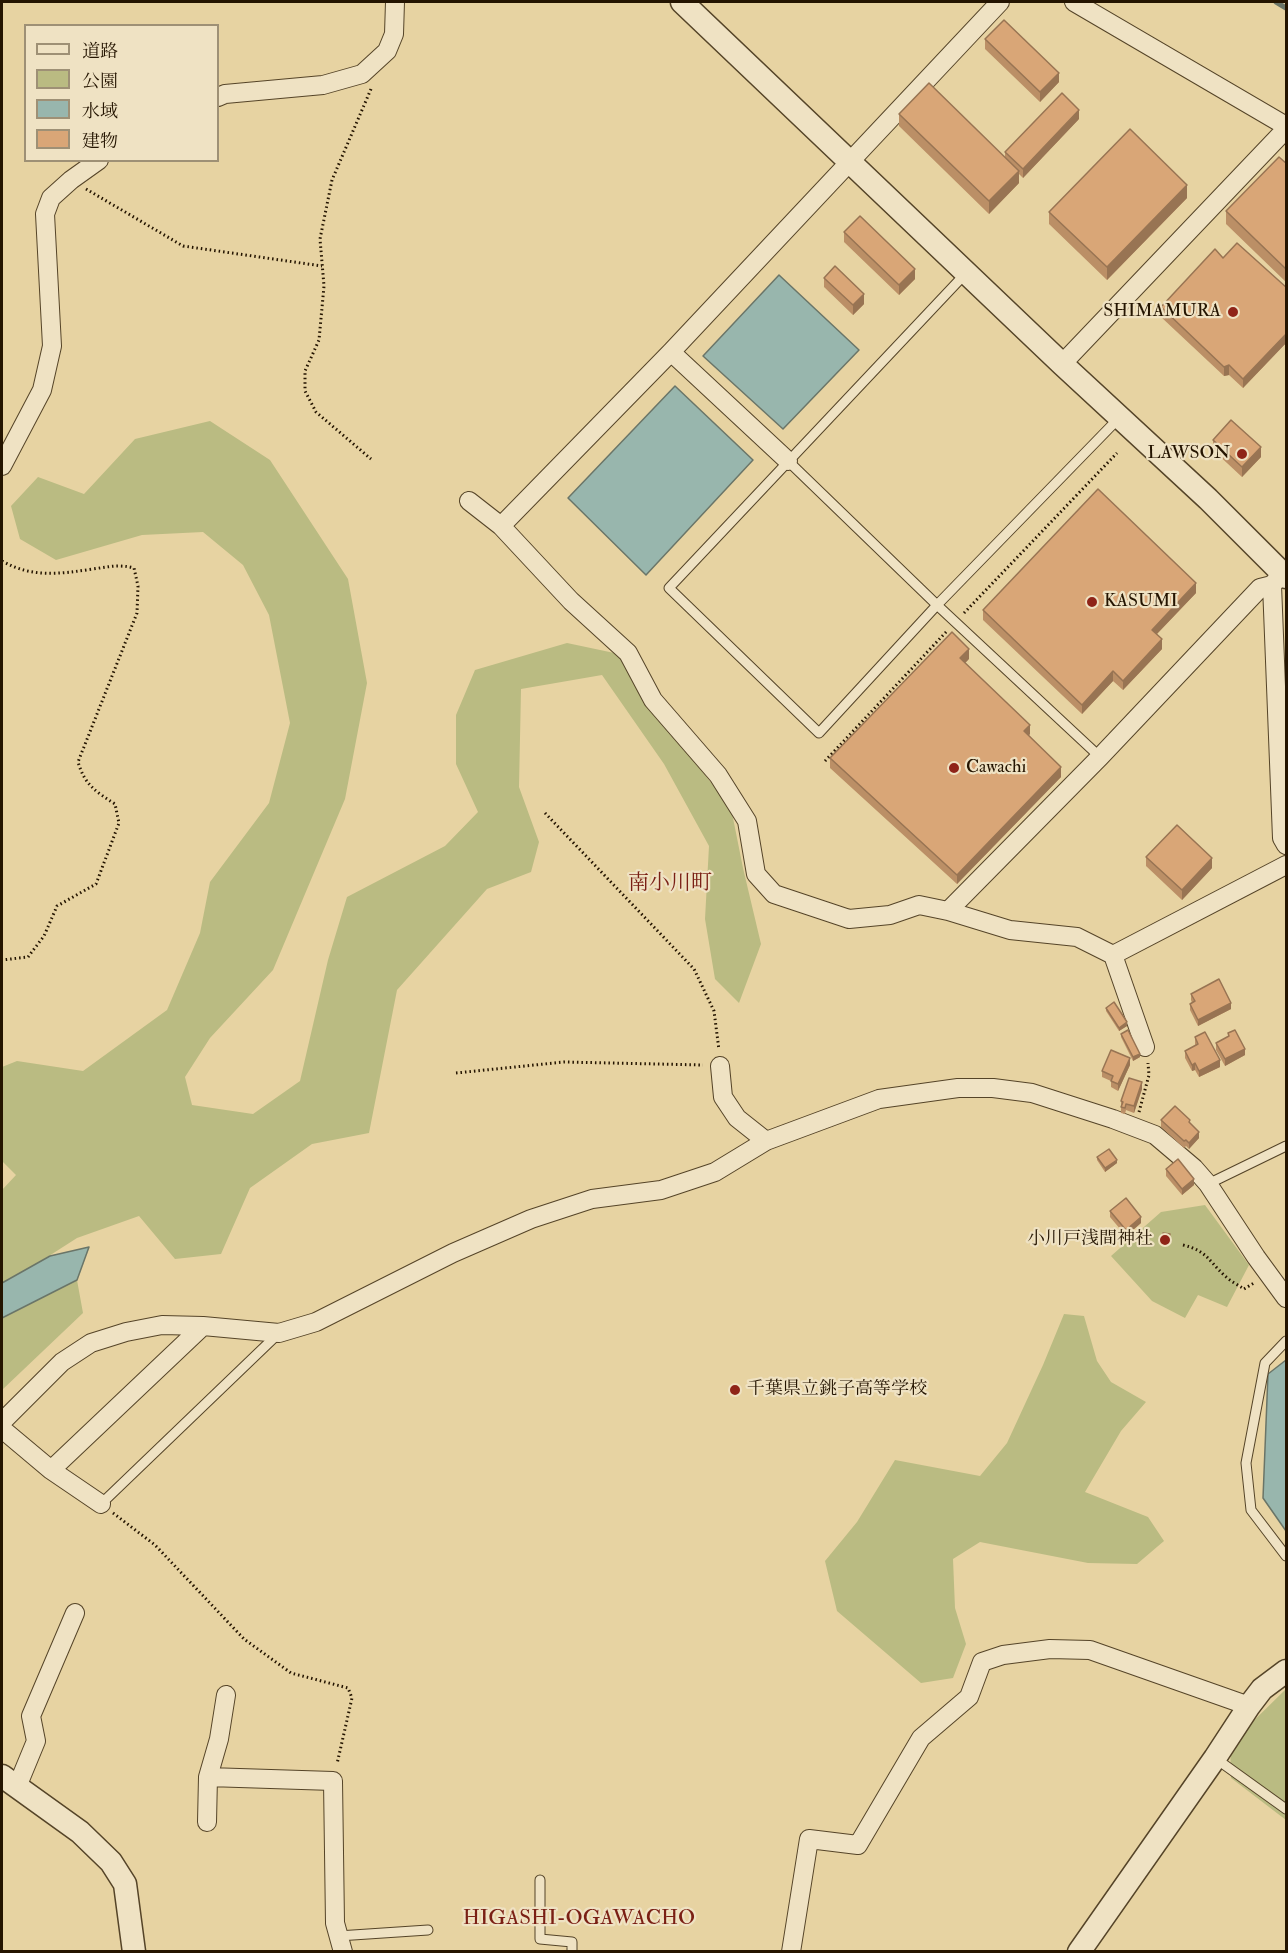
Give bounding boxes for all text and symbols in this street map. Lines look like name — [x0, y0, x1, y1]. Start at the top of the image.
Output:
legend — [24, 24, 219, 162]
text: 道路 — [82, 40, 118, 63]
text: 公園 — [82, 70, 118, 93]
text: 水域 — [82, 100, 118, 123]
text: 建物 — [82, 130, 118, 153]
place label: SHIMAMURA — [1103, 301, 1221, 323]
marker: SHIMAMURA — [1226, 305, 1240, 319]
place label: LAWSON — [1147, 443, 1230, 465]
marker: LAWSON — [1235, 447, 1249, 461]
place label: KASUMI — [1104, 591, 1178, 613]
marker: KASUMI — [1085, 595, 1099, 609]
place label: Cawachi — [966, 757, 1026, 779]
marker: Cawachi — [947, 761, 961, 775]
district label: 南小川町 — [628, 871, 712, 897]
place label: 小川戸浅間神社 — [1027, 1229, 1153, 1251]
marker: 小川戸浅間神社 — [1158, 1233, 1172, 1247]
place label: 千葉県立銚子高等学校 — [747, 1379, 927, 1401]
marker: 千葉県立銚子高等学校 — [728, 1383, 742, 1397]
district label: HIGASHI-OGAWACHO — [451, 1906, 707, 1932]

